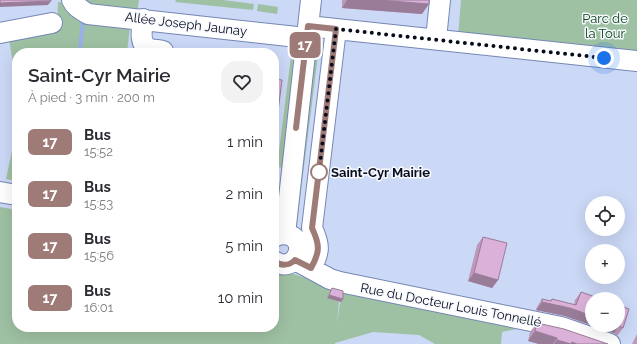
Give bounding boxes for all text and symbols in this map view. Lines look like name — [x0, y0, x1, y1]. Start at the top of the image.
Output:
street label: Allée Joseph Jaunay — [124, 9, 248, 39]
park label: Parc de la Tour — [582, 11, 628, 41]
line badge: 17 — [287, 32, 323, 58]
text: 17 — [298, 37, 312, 53]
your location — [594, 48, 614, 68]
button: heart — [221, 61, 263, 103]
text: Saint-Cyr Mairie — [28, 64, 171, 86]
text: À pied · 3 min · 200 m — [28, 90, 155, 105]
text: Bus — [84, 126, 111, 144]
text: 1 min — [227, 133, 263, 151]
text: 17 — [43, 134, 57, 150]
text: 15:52 — [84, 144, 113, 159]
marker: Saint-Cyr Mairie — [310, 163, 328, 181]
place label: Saint-Cyr Mairie — [331, 165, 430, 180]
text: Bus — [84, 178, 111, 196]
text: 2 min — [226, 185, 263, 203]
text: 17 — [43, 186, 57, 202]
text: 15:53 — [84, 196, 113, 211]
map controls — [585, 196, 625, 332]
button: locate — [585, 196, 625, 236]
text: Bus — [84, 230, 111, 248]
text: 5 min — [225, 237, 263, 255]
text: 17 — [43, 238, 57, 254]
button: + — [585, 244, 625, 284]
text: 15:56 — [84, 248, 114, 263]
street label: Rue du Docteur Louis Tonnellé — [359, 280, 543, 330]
text: Bus — [84, 282, 111, 300]
text: 10 min — [218, 289, 263, 307]
text: 17 — [43, 290, 57, 306]
button: − — [585, 292, 625, 332]
text: 16:01 — [84, 300, 113, 315]

